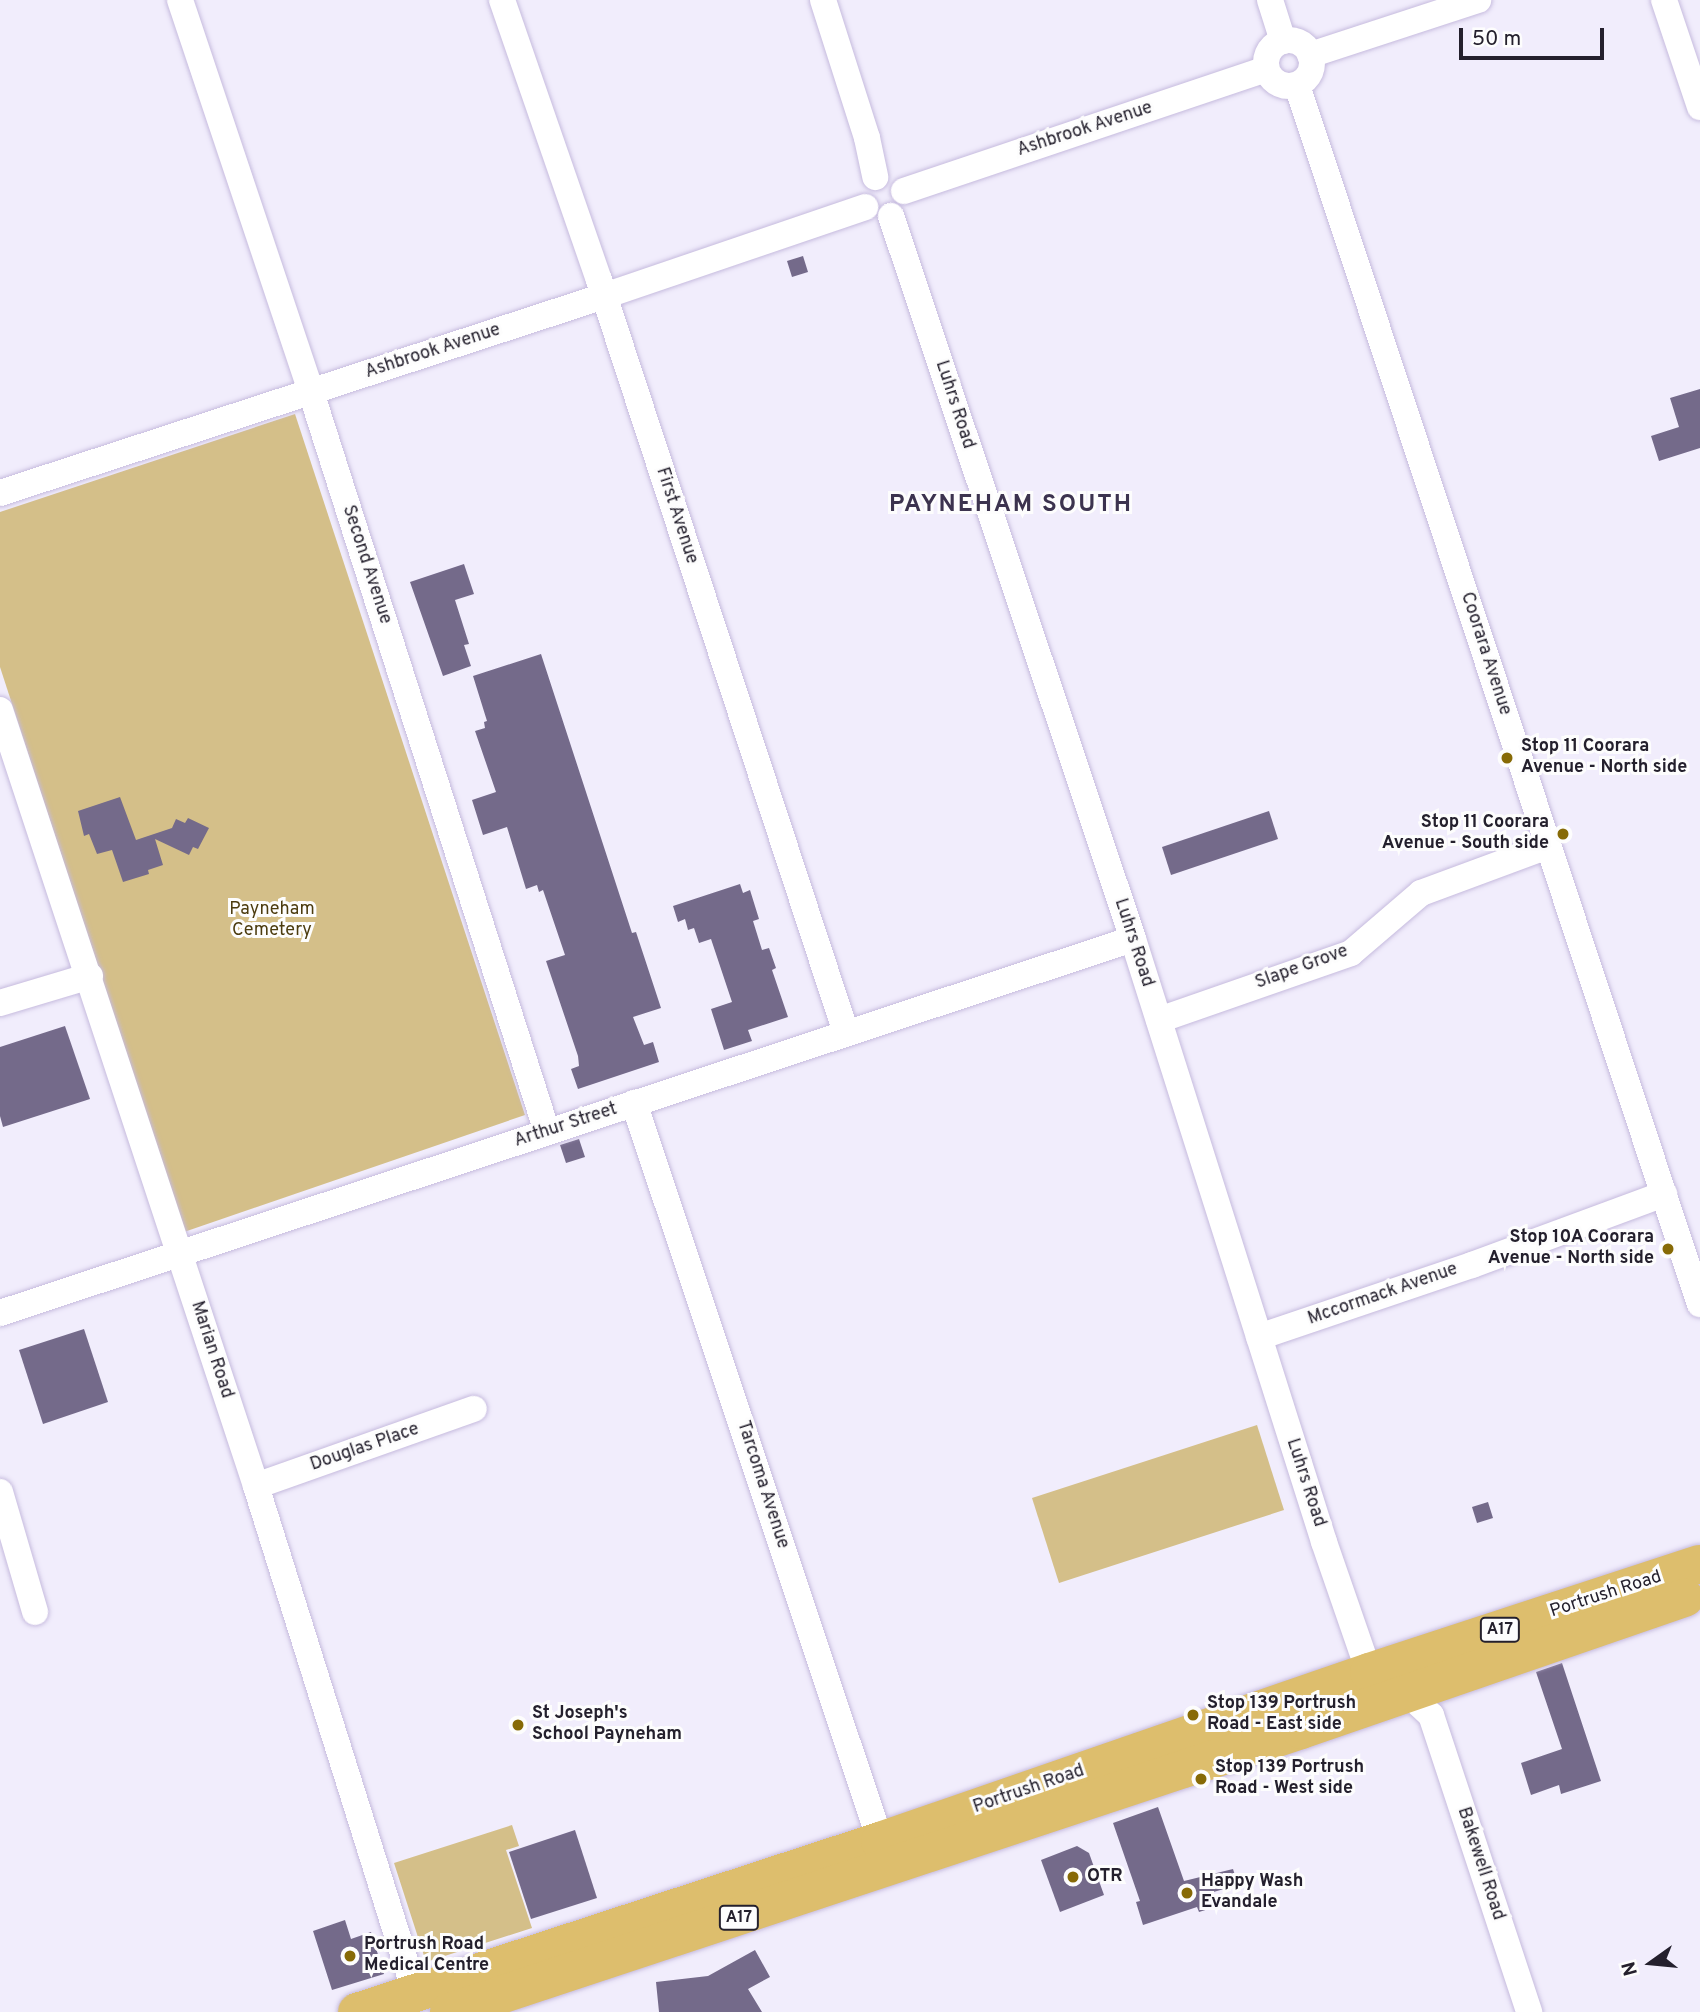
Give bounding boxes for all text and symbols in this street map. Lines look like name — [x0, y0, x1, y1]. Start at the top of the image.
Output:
scale bar — [1462, 14, 1607, 58]
text: 50 m — [1472, 26, 1521, 53]
street label: Ashbrook Avenue — [1014, 98, 1156, 162]
street label: Ashbrook Avenue — [362, 320, 504, 384]
street label: Luhrs Road — [930, 358, 978, 452]
street label: First Avenue — [650, 465, 702, 567]
district label: PAYNEHAM SOUTH — [891, 492, 1131, 520]
street label: Second Avenue — [336, 502, 396, 628]
street label: Coorara Avenue — [1455, 589, 1515, 719]
place label: Stop 11 Coorara Avenue - North side — [1521, 737, 1687, 780]
marker: Stop 11 Coorara Avenue - North side — [1499, 750, 1515, 766]
place label: Stop 11 Coorara Avenue - South side — [1382, 813, 1549, 856]
marker: Stop 11 Coorara Avenue - South side — [1555, 826, 1571, 842]
street label: Luhrs Road — [1109, 896, 1157, 990]
park label: Payneham Cemetery — [229, 900, 315, 942]
street label: Slape Grove — [1253, 941, 1351, 995]
street label: Arthur Street — [512, 1099, 620, 1153]
place label: Stop 10A Coorara Avenue - North side — [1488, 1228, 1654, 1270]
marker: Stop 10A Coorara Avenue - North side — [1660, 1241, 1676, 1257]
street label: Mccormack Avenue — [1305, 1259, 1461, 1331]
street label: Marian Road — [185, 1299, 237, 1401]
street label: Tarcoma Avenue — [731, 1418, 793, 1552]
street label: Douglas Place — [308, 1419, 422, 1477]
street label: Luhrs Road — [1281, 1436, 1329, 1530]
street label: Portrush Road — [1547, 1567, 1665, 1623]
road number: A17 — [1479, 1618, 1521, 1642]
place label: Stop 139 Portrush Road - East side — [1207, 1694, 1356, 1736]
place label: St Joseph's School Payneham — [532, 1704, 682, 1746]
marker: Stop 139 Portrush Road - East side — [1185, 1707, 1201, 1723]
marker: St Joseph's School Payneham — [510, 1717, 526, 1733]
place label: Stop 139 Portrush Road - West side — [1215, 1758, 1364, 1800]
street label: Portrush Road — [971, 1761, 1087, 1819]
marker: Stop 139 Portrush Road - West side — [1193, 1771, 1209, 1787]
street label: Bakewell Road — [1452, 1805, 1508, 1923]
place label: OTR — [1087, 1866, 1123, 1888]
marker: OTR — [1065, 1869, 1081, 1885]
place label: Happy Wash Evandale — [1201, 1872, 1303, 1914]
marker: Happy Wash Evandale — [1179, 1885, 1195, 1901]
road number: A17 — [718, 1906, 760, 1930]
north arrow — [1616, 1928, 1686, 1998]
place label: Portrush Road Medical Centre — [364, 1935, 489, 1978]
marker: Portrush Road Medical Centre — [342, 1948, 358, 1964]
text: N — [1617, 1959, 1644, 1978]

